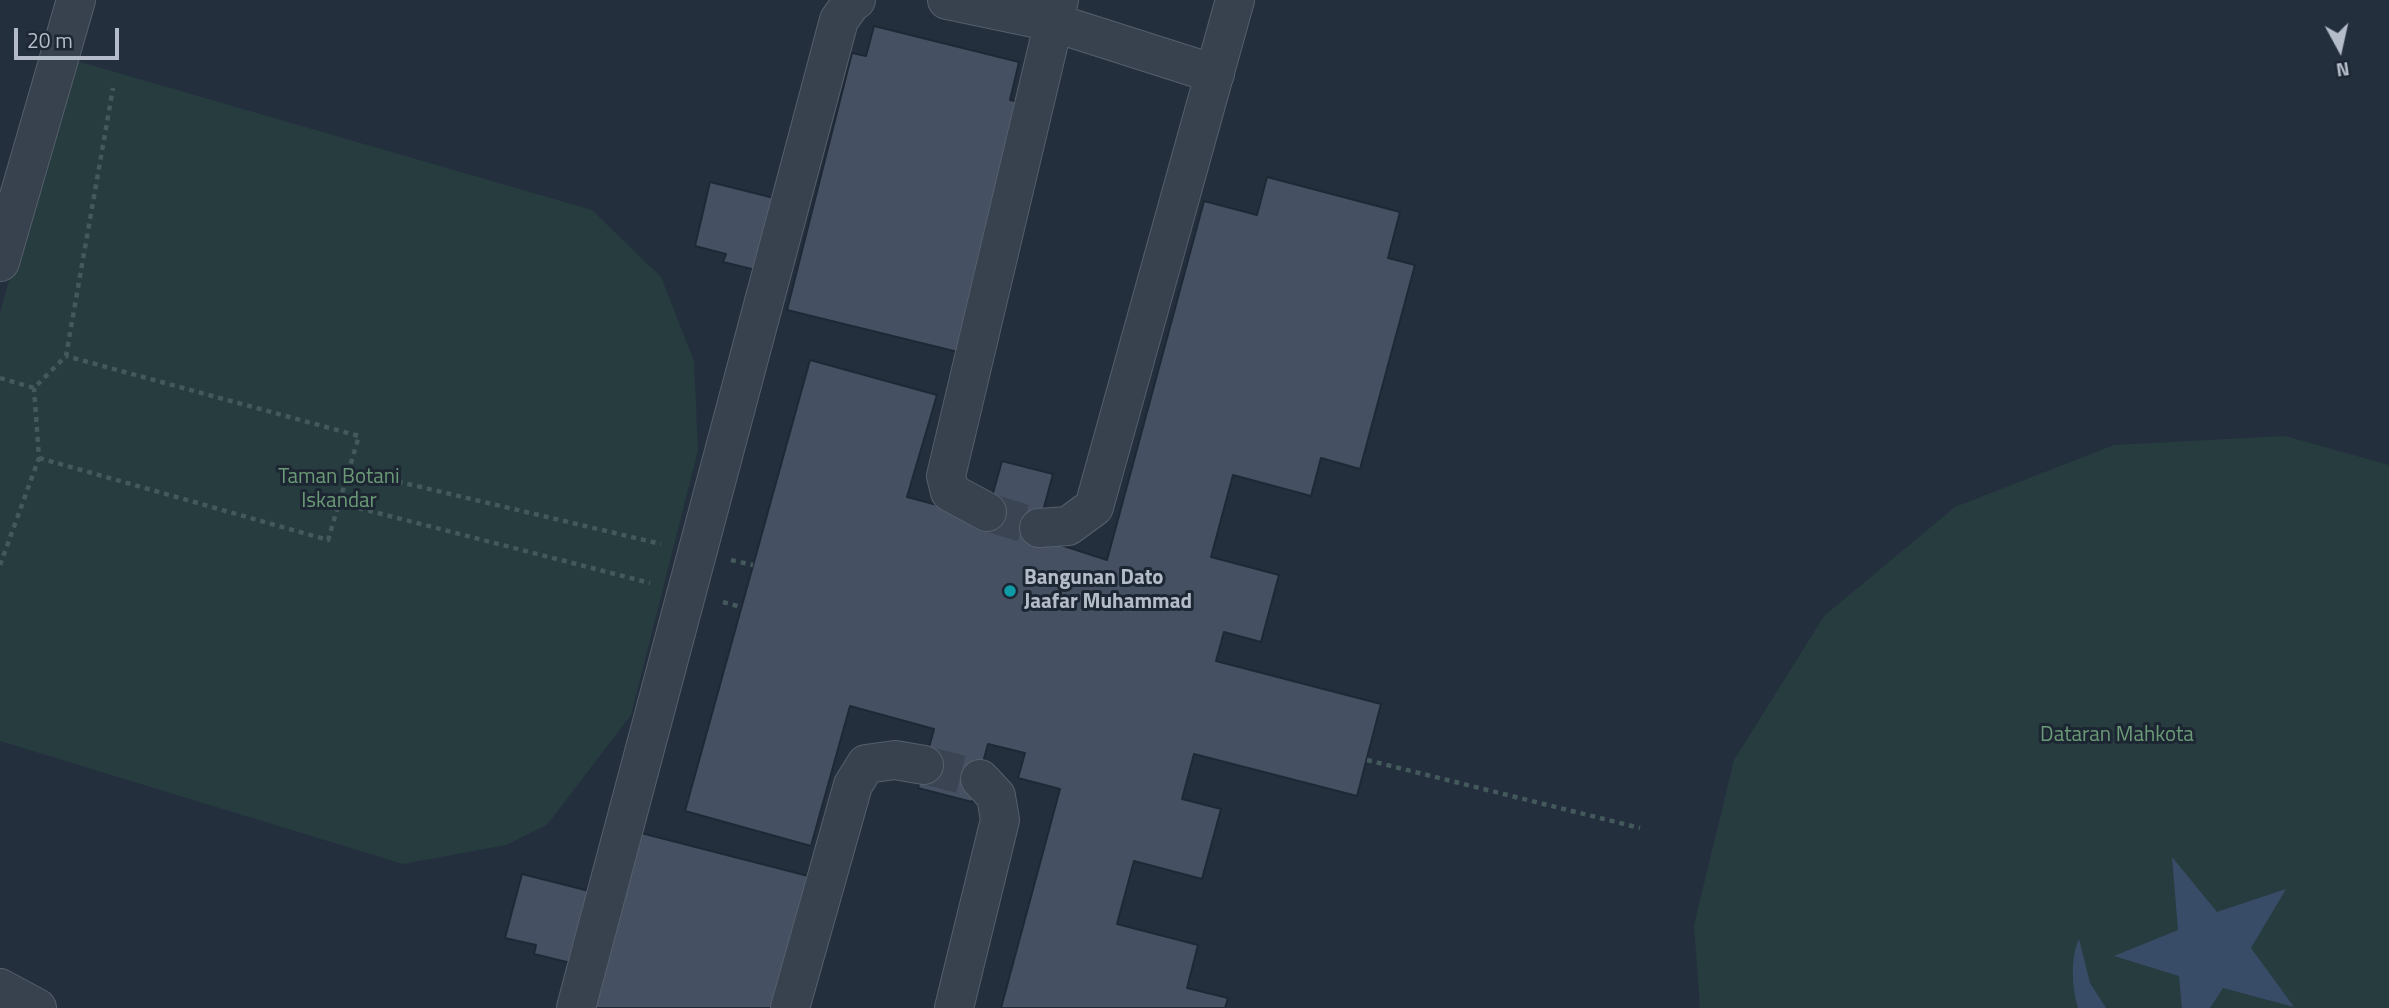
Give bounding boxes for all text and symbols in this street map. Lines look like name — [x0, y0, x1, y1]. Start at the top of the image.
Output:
scale bar — [18, 14, 122, 58]
north arrow — [2305, 14, 2375, 84]
text: 20 m — [27, 24, 73, 56]
text: N — [2334, 55, 2352, 86]
park label: Taman Botani Iskandar — [278, 465, 400, 515]
place label: Bangunan Dato Jaafar Muhammad — [1024, 566, 1192, 616]
marker: Bangunan Dato Jaafar Muhammad — [1002, 583, 1018, 599]
park label: Dataran Mahkota — [2040, 723, 2194, 749]

